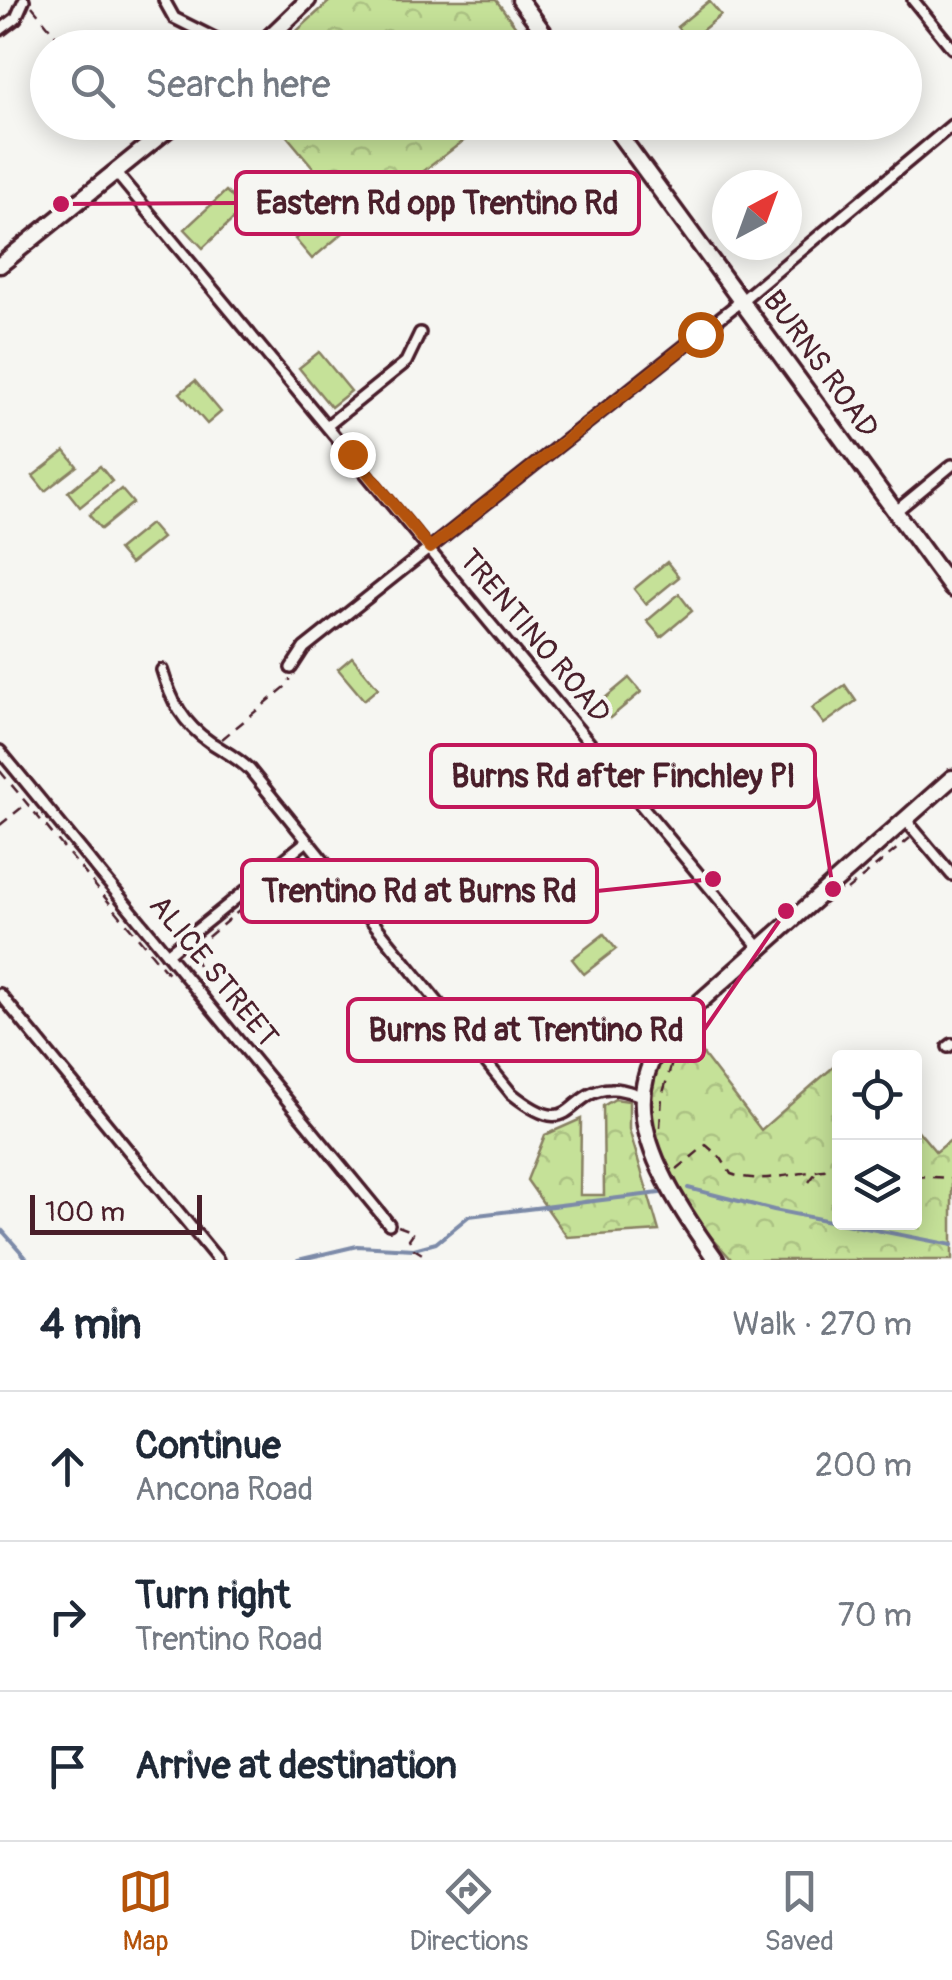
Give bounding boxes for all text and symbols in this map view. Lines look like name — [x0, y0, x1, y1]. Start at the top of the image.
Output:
search box — [30, 30, 922, 140]
icon: search — [65, 58, 120, 113]
text: Search here — [145, 61, 331, 109]
north arrow — [712, 170, 802, 260]
callout: Eastern Rd opp Trentino Rd — [236, 172, 639, 234]
text: Eastern Rd opp Trentino Rd — [256, 184, 618, 224]
street label: BURNS ROAD — [755, 283, 886, 445]
route start — [678, 312, 724, 358]
route end — [330, 432, 376, 478]
street label: TRENTINO ROAD — [451, 542, 618, 731]
callout: Burns Rd after Finchley Pl — [431, 745, 815, 807]
text: Burns Rd after Finchley Pl — [451, 757, 795, 797]
callout: Trentino Rd at Burns Rd — [242, 860, 597, 922]
text: Trentino Rd at Burns Rd — [260, 872, 577, 912]
street label: ALICE STREET — [141, 888, 286, 1055]
callout: Burns Rd at Trentino Rd — [348, 999, 704, 1061]
text: Burns Rd at Trentino Rd — [368, 1011, 684, 1051]
map controls — [832, 1050, 922, 1230]
button: locate — [832, 1050, 922, 1140]
button: layers — [832, 1140, 922, 1230]
scale bar — [30, 1190, 202, 1234]
text: 100 m — [45, 1195, 125, 1230]
text: 4 min — [40, 1299, 142, 1351]
text: Walk · 270 m — [733, 1305, 912, 1345]
text: Continue — [135, 1422, 281, 1470]
icon: ahead — [40, 1439, 95, 1494]
text: 200 m — [815, 1446, 912, 1486]
text: Ancona Road — [135, 1470, 313, 1510]
text: Turn right — [135, 1572, 290, 1620]
icon: right — [40, 1589, 95, 1644]
text: 70 m — [838, 1596, 912, 1636]
text: Trentino Road — [135, 1620, 323, 1660]
icon: arrive — [40, 1739, 95, 1794]
text: Arrive at destination — [135, 1742, 457, 1790]
tab: Map — [118, 1864, 173, 1959]
tab: Directions — [409, 1864, 528, 1959]
tab: Saved — [764, 1864, 834, 1959]

